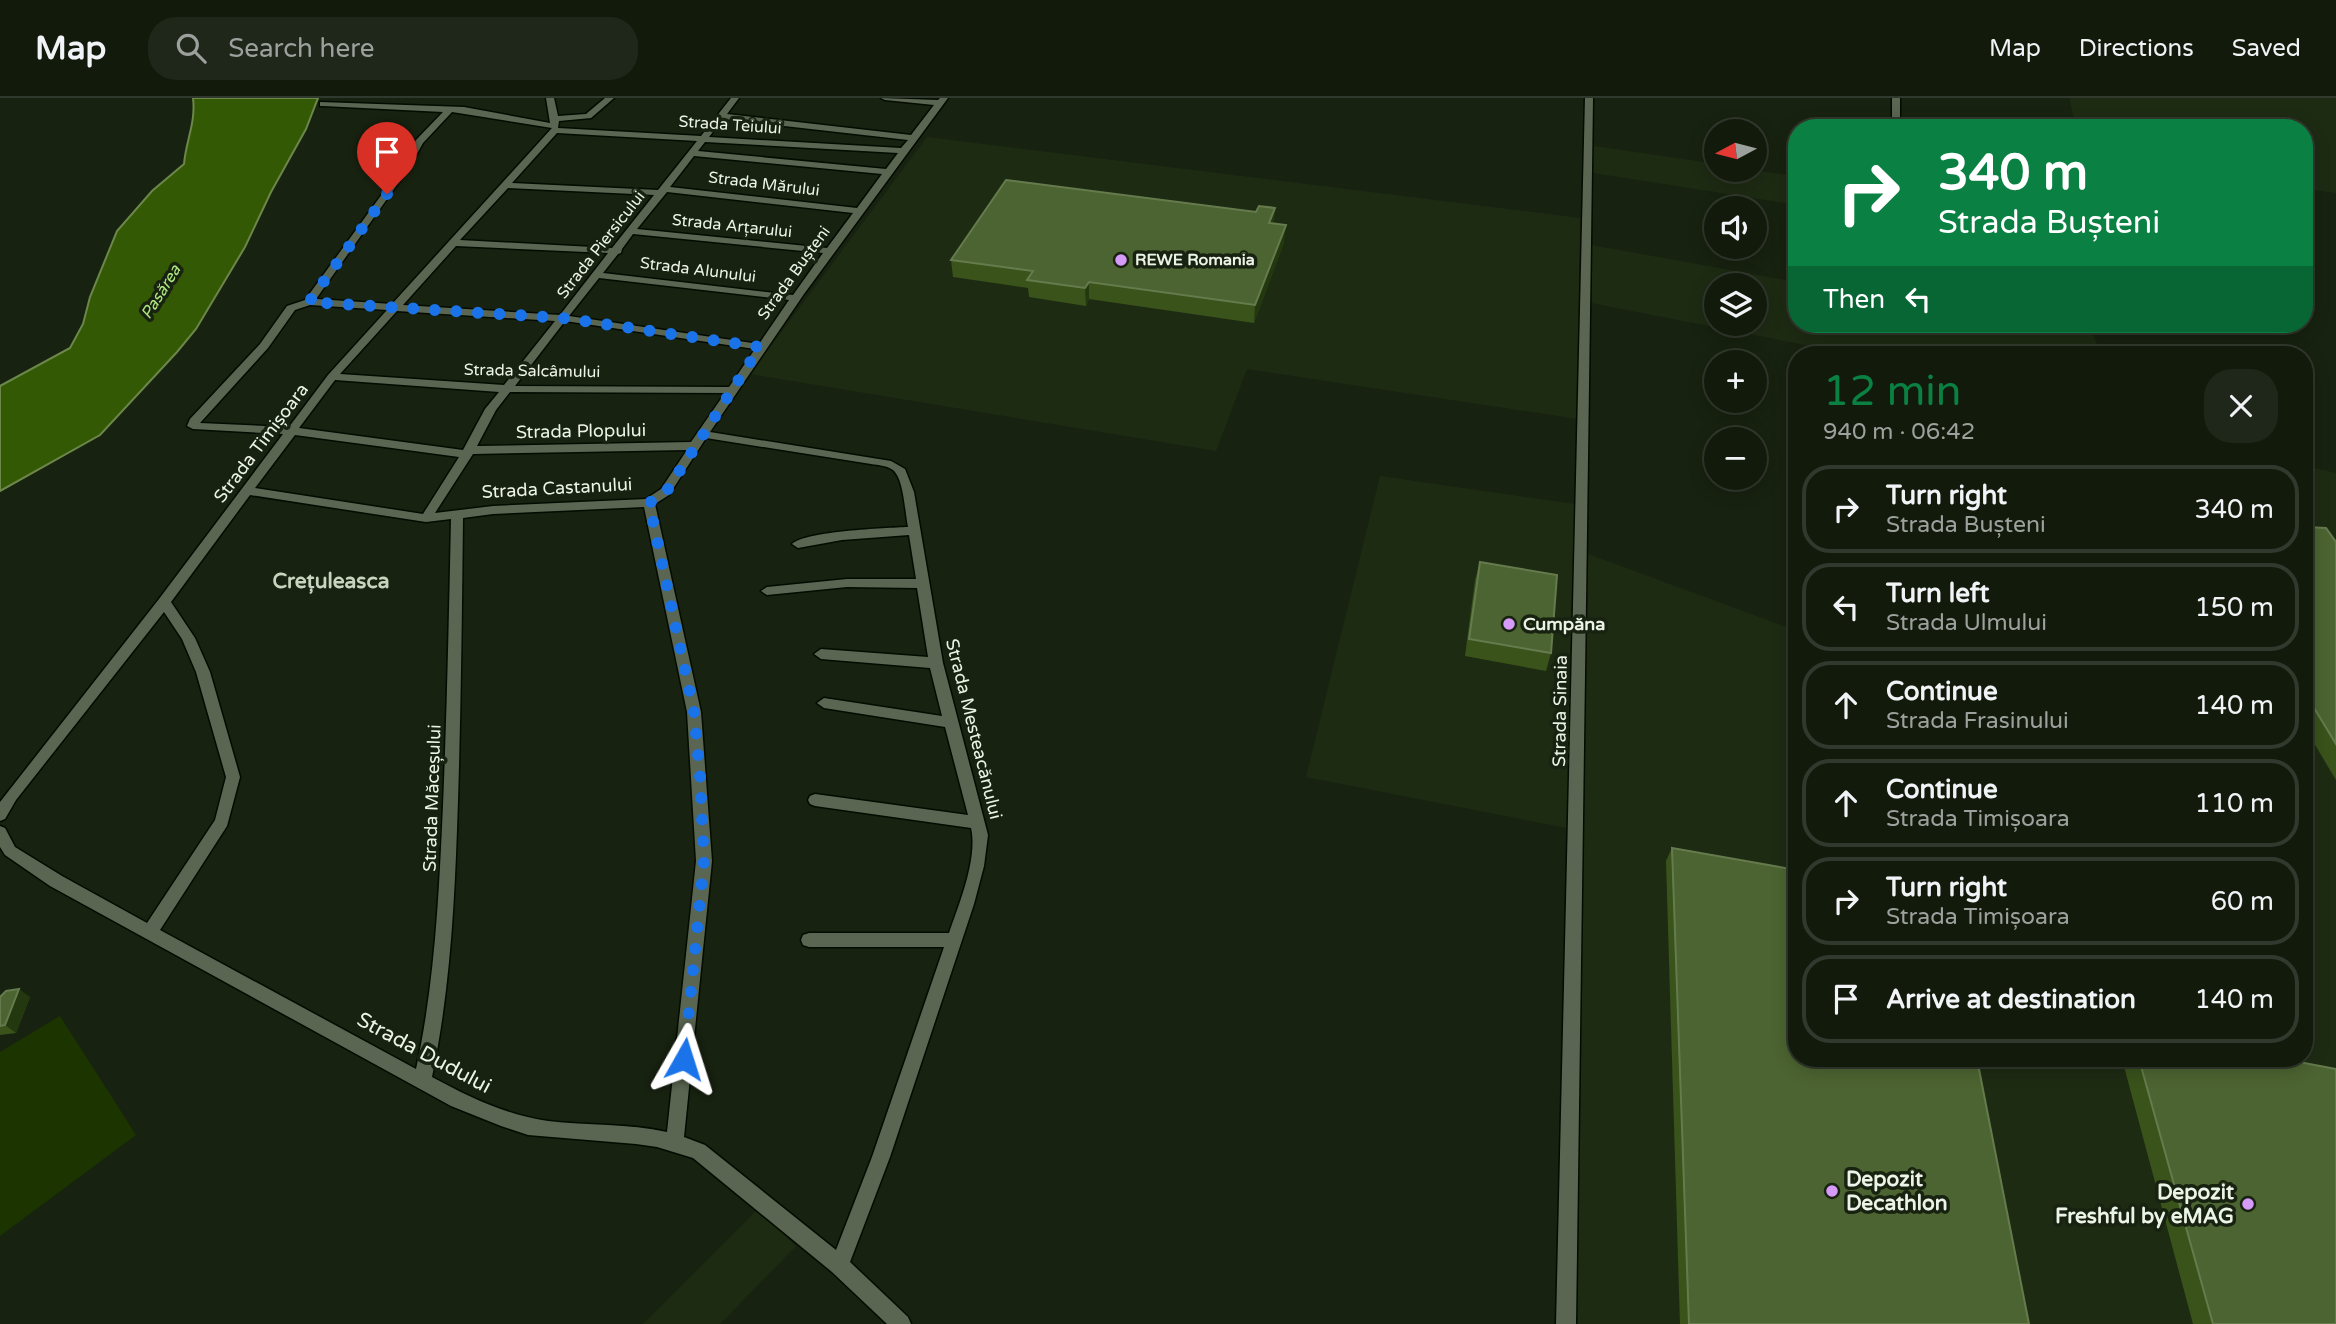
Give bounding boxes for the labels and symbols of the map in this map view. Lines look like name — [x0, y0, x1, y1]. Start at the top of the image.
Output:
street label: Strada Teiului — [678, 111, 782, 139]
north arrow — [1704, 119, 1768, 182]
pin — [357, 122, 417, 194]
street label: Strada Mărului — [707, 167, 821, 201]
street label: Strada Piersicului — [553, 187, 649, 303]
street label: Strada Arțarului — [671, 210, 793, 242]
street label: Strada Bușteni — [753, 222, 835, 324]
place label: REWE Romania — [1135, 250, 1255, 270]
marker: REWE Romania — [1113, 252, 1129, 268]
street label: Strada Alunului — [639, 253, 757, 287]
water label: Pasărea — [137, 260, 186, 323]
street label: Strada Salcâmului — [464, 360, 600, 382]
street label: Strada Timișoara — [209, 379, 313, 507]
street label: Strada Plopului — [516, 419, 646, 443]
street label: Strada Castanului — [481, 473, 633, 503]
district label: Crețuleasca — [273, 569, 389, 594]
place label: Cumpăna — [1523, 613, 1605, 635]
marker: Cumpăna — [1501, 616, 1517, 632]
street label: Strada Mesteacănului — [941, 637, 1007, 821]
street label: Strada Sinaia — [1548, 655, 1572, 767]
street label: Strada Măceșului — [418, 724, 446, 872]
street label: Strada Dudului — [353, 1007, 495, 1099]
position arrow — [647, 1022, 721, 1096]
place label: Depozit Decathlon — [1846, 1167, 1948, 1216]
place label: Depozit Freshful by eMAG — [2055, 1180, 2234, 1229]
marker: Depozit Decathlon — [1824, 1183, 1840, 1199]
marker: Depozit Freshful by eMAG — [2240, 1196, 2256, 1212]

